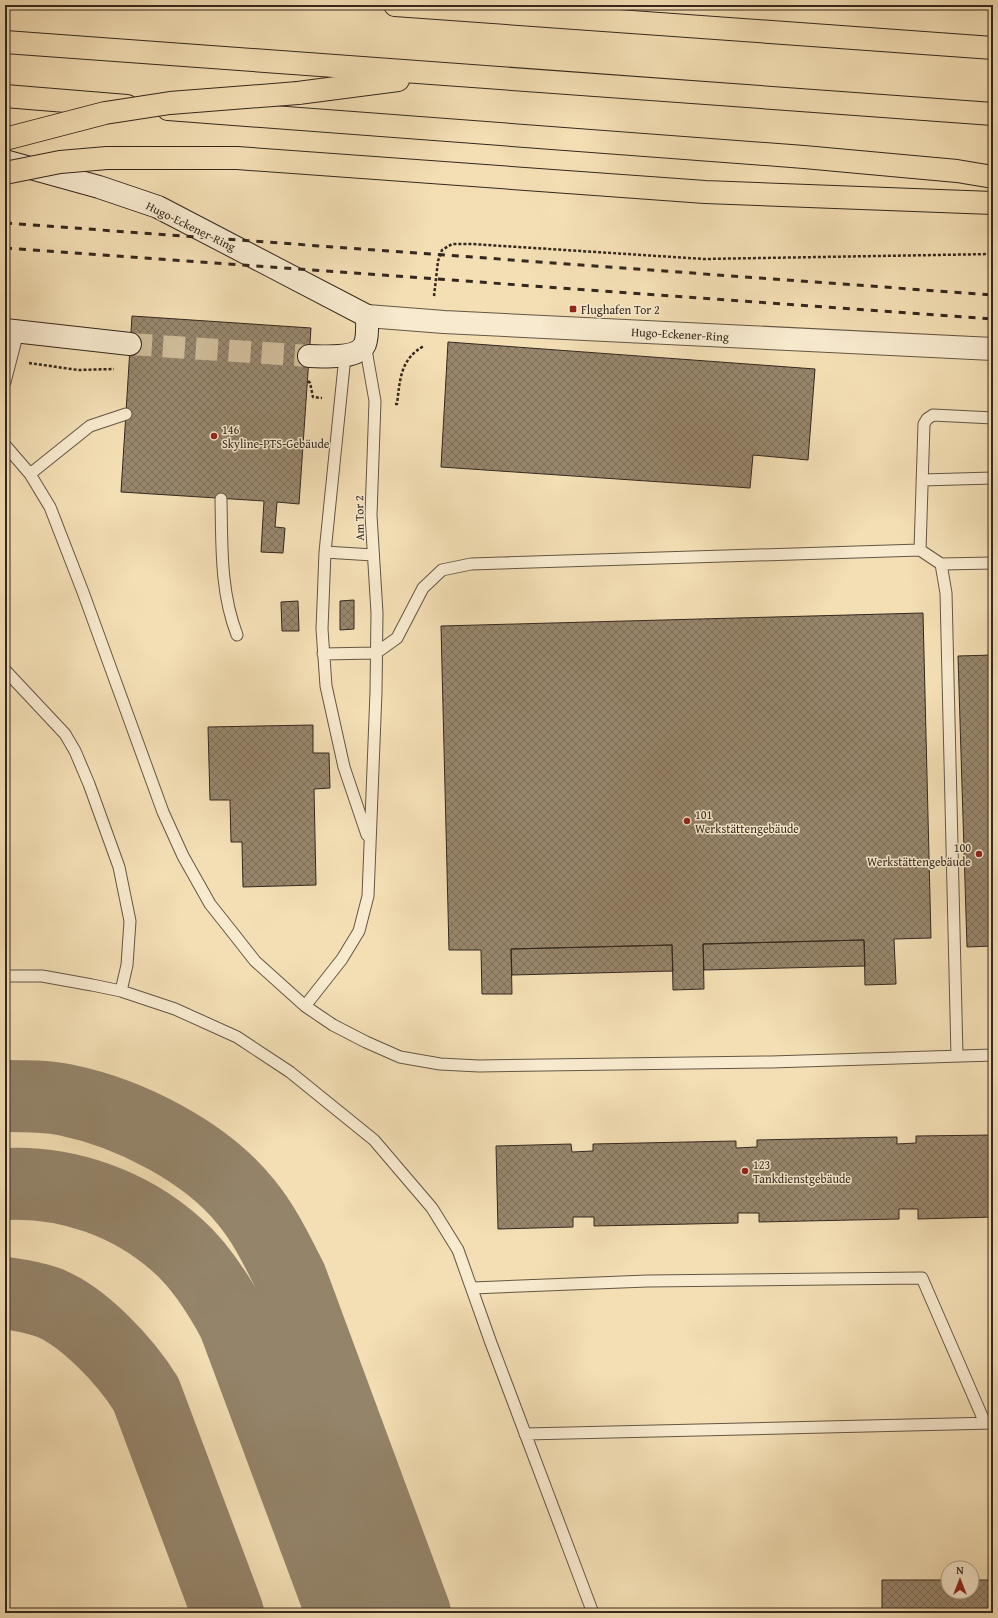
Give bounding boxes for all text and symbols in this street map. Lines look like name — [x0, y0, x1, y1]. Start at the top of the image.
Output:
street label: Hugo-Eckener-Ring — [143, 197, 239, 255]
place label: Flughafen Tor 2 — [581, 301, 660, 318]
marker: Flughafen Tor 2 — [568, 304, 578, 314]
street label: Hugo-Eckener-Ring — [631, 323, 729, 345]
place label: 146 Skyline-PTS-Gebäude — [222, 421, 330, 452]
marker: 146 Skyline-PTS-Gebäude — [209, 431, 219, 441]
street label: Am Tor 2 — [350, 495, 368, 541]
place label: 101 Werkstättengebäude — [695, 806, 799, 837]
marker: 101 Werkstättengebäude — [682, 816, 692, 826]
place label: 100 Werkstättengebäude — [867, 839, 971, 870]
marker: 100 Werkstättengebäude — [974, 849, 984, 859]
place label: 123 Tankdienstgebäude — [753, 1156, 851, 1187]
marker: 123 Tankdienstgebäude — [740, 1166, 750, 1176]
north arrow — [940, 1560, 980, 1600]
text: N — [956, 1562, 964, 1578]

